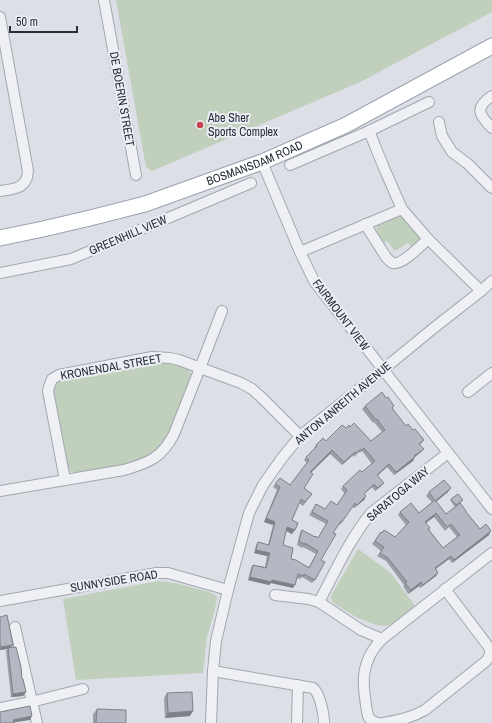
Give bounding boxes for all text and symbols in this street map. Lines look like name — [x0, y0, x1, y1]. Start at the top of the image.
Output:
scale bar — [10, 8, 77, 34]
text: 50 m — [16, 14, 38, 30]
street label: DE BOERIN STREET — [106, 50, 138, 148]
place label: Abe Sher Sports Complex — [207, 110, 278, 140]
marker: Abe Sher Sports Complex — [195, 120, 205, 130]
street label: BOSMANSDAM ROAD — [204, 137, 305, 189]
street label: GREENHILL VIEW — [87, 211, 170, 259]
street label: FAIRMOUNT VIEW — [309, 276, 374, 355]
street label: KRONENDAL STREET — [59, 350, 163, 384]
street label: ANTON ANREITH AVENUE — [291, 358, 395, 449]
street label: SARATOGA WAY — [363, 463, 433, 525]
street label: SUNNYSIDE ROAD — [69, 566, 159, 596]

